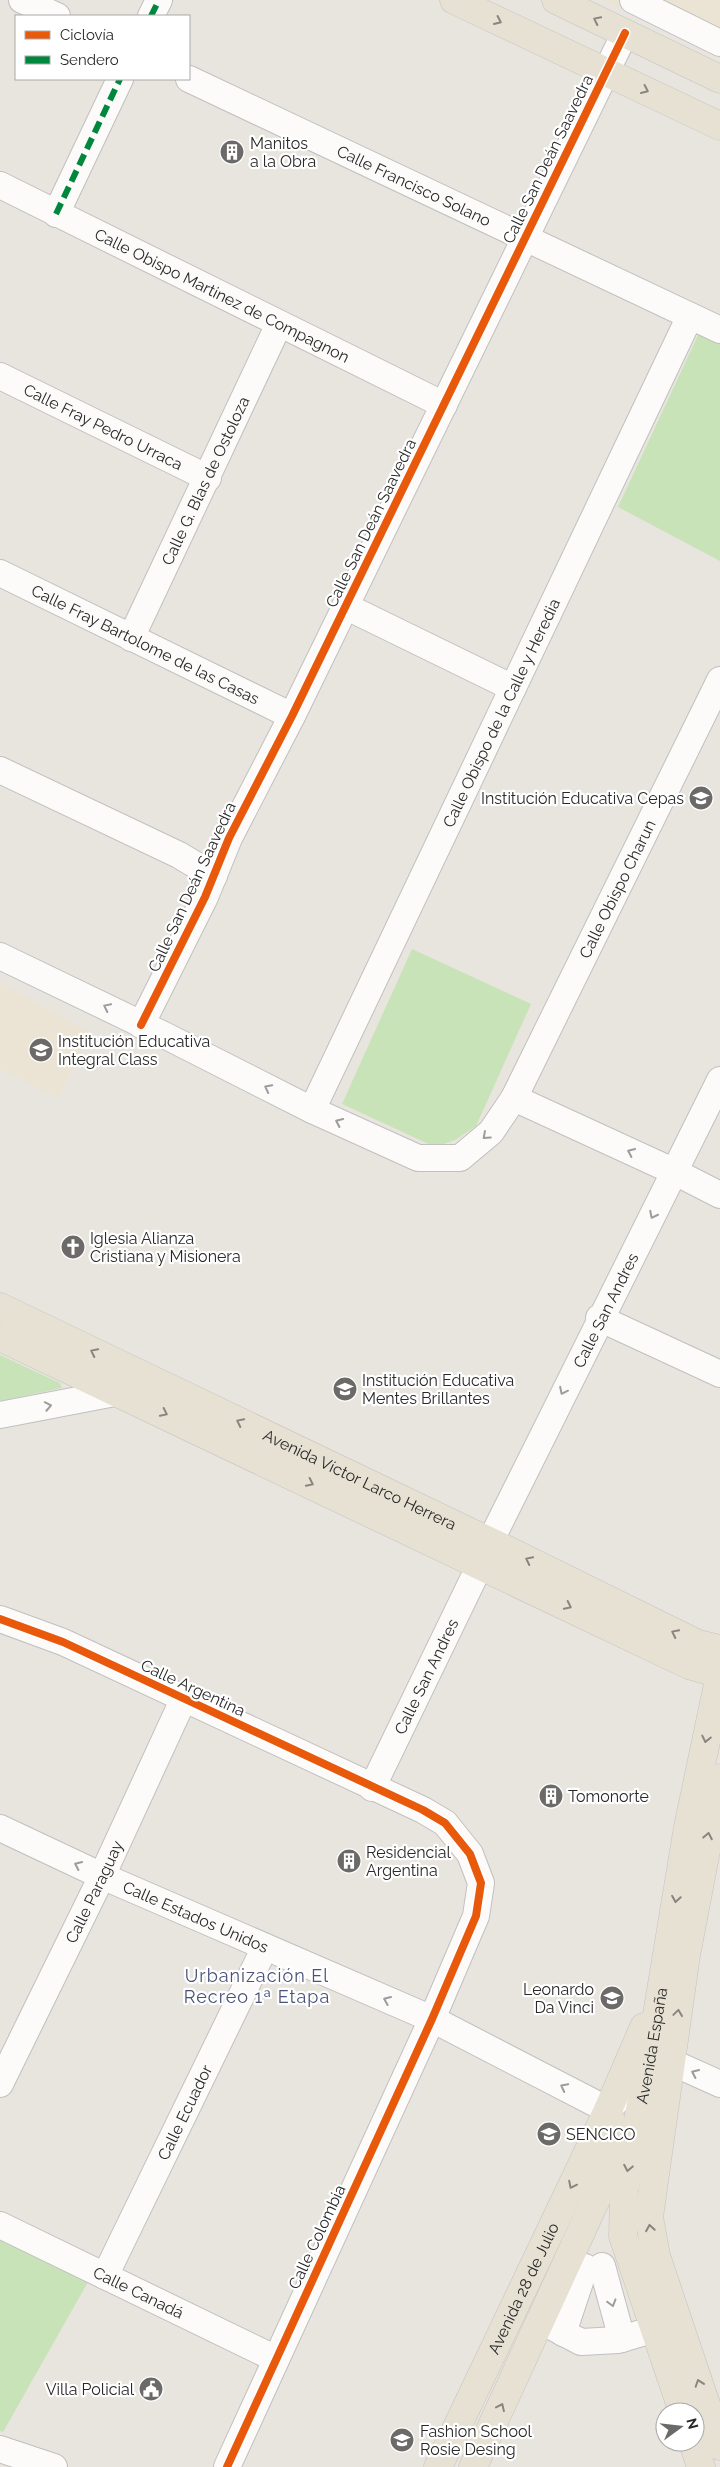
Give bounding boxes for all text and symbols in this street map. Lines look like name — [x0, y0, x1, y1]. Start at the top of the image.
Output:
legend — [15, 15, 190, 80]
one-way arrow — [493, 15, 502, 25]
one-way arrow — [593, 16, 602, 26]
text: Ciclovía — [60, 26, 114, 44]
text: Sendero — [60, 51, 119, 69]
street label: Calle San Deán Saavedra — [499, 71, 597, 247]
one-way arrow — [640, 84, 649, 95]
place label: Manitos a la Obra — [250, 134, 316, 171]
building icon: Manitos a la Obra — [219, 139, 245, 165]
street label: Calle Francisco Solano — [334, 141, 494, 230]
street label: Calle Obispo Martinez de Compagnon — [92, 224, 353, 366]
street label: Calle Fray Pedro Urraca — [21, 380, 186, 474]
street label: Calle G. Blas de Ostoloza — [157, 393, 253, 568]
street label: Calle San Deán Saavedra — [322, 435, 420, 611]
street label: Calle Fray Bartolome de las Casas — [28, 580, 263, 708]
street label: Calle Obispo de la Calle y Heredia — [439, 595, 564, 830]
school or university icon: Institución Educativa Cepas — [688, 785, 714, 811]
place label: Institución Educativa Cepas — [481, 789, 684, 808]
street label: Calle San Deán Saavedra — [144, 799, 240, 975]
street label: Calle Obispo Charun — [575, 816, 659, 961]
one-way arrow — [103, 1003, 112, 1014]
place label: Institución Educativa Integral Class — [58, 1032, 210, 1069]
school or university icon: Institución Educativa Integral Class — [28, 1037, 54, 1063]
one-way arrow — [265, 1084, 274, 1094]
one-way arrow — [335, 1118, 344, 1128]
one-way arrow — [482, 1131, 491, 1140]
one-way arrow — [627, 1147, 636, 1158]
one-way arrow — [649, 1210, 659, 1219]
place label: Iglesia Alianza Cristiana y Misionera — [90, 1229, 241, 1266]
church icon: Iglesia Alianza Cristiana y Misionera — [60, 1234, 86, 1260]
street label: Calle San Andres — [569, 1249, 642, 1371]
one-way arrow — [90, 1348, 99, 1358]
place label: Institución Educativa Mentes Brillantes — [362, 1371, 514, 1408]
school or university icon: Institución Educativa Mentes Brillantes — [332, 1376, 358, 1402]
one-way arrow — [559, 1386, 570, 1395]
one-way arrow — [43, 1401, 52, 1412]
one-way arrow — [159, 1407, 168, 1417]
one-way arrow — [236, 1418, 245, 1429]
street label: Avenida Víctor Larco Herrera — [260, 1425, 460, 1534]
one-way arrow — [305, 1477, 314, 1487]
one-way arrow — [525, 1556, 534, 1567]
one-way arrow — [562, 1600, 571, 1610]
street label: Calle San Andres — [390, 1615, 462, 1737]
one-way arrow — [671, 1629, 680, 1639]
street label: Calle Argentina — [138, 1656, 248, 1720]
one-way arrow — [702, 1735, 712, 1744]
building icon: Tomonorte — [538, 1783, 564, 1809]
place label: Tomonorte — [568, 1787, 649, 1806]
one-way arrow — [702, 1831, 712, 1840]
street label: Calle Paraguay — [61, 1837, 127, 1946]
place label: Residencial Argentina — [366, 1843, 451, 1880]
building icon: Residencial Argentina — [336, 1848, 362, 1874]
one-way arrow — [74, 1860, 83, 1871]
street label: Calle Estados Unidos — [120, 1877, 272, 1957]
one-way arrow — [672, 1895, 682, 1903]
district label: Urbanización El Recreo 1ª Etapa — [184, 1965, 330, 2007]
place label: Leonardo Da Vinci — [523, 1980, 594, 2017]
school or university icon: Leonardo Da Vinci — [599, 1985, 625, 2011]
street label: Avenida España — [632, 1986, 671, 2105]
one-way arrow — [383, 1995, 392, 2006]
one-way arrow — [672, 2009, 682, 2018]
street label: Calle Ecuador — [153, 2061, 216, 2163]
one-way arrow — [691, 2069, 700, 2079]
one-way arrow — [561, 2083, 570, 2093]
school or university icon: SENCICO — [536, 2121, 562, 2147]
place label: SENCICO — [566, 2125, 636, 2144]
one-way arrow — [624, 2164, 634, 2173]
one-way arrow — [567, 2180, 578, 2189]
street label: Calle Colombia — [285, 2182, 349, 2292]
street label: Avenida 28 de Julio — [484, 2220, 562, 2357]
one-way arrow — [646, 2224, 656, 2233]
street label: Calle Canadá — [90, 2262, 187, 2322]
one-way arrow — [607, 2298, 617, 2306]
public building icon: Villa Policial — [138, 2376, 164, 2402]
one-way arrow — [695, 2379, 705, 2388]
place label: Villa Policial — [46, 2380, 135, 2399]
north arrow — [655, 2402, 705, 2452]
one-way arrow — [495, 2403, 505, 2412]
text: N — [683, 2416, 702, 2431]
place label: Fashion School Rosie Desing — [420, 2422, 532, 2459]
school or university icon: Fashion School Rosie Desing — [389, 2427, 415, 2453]

